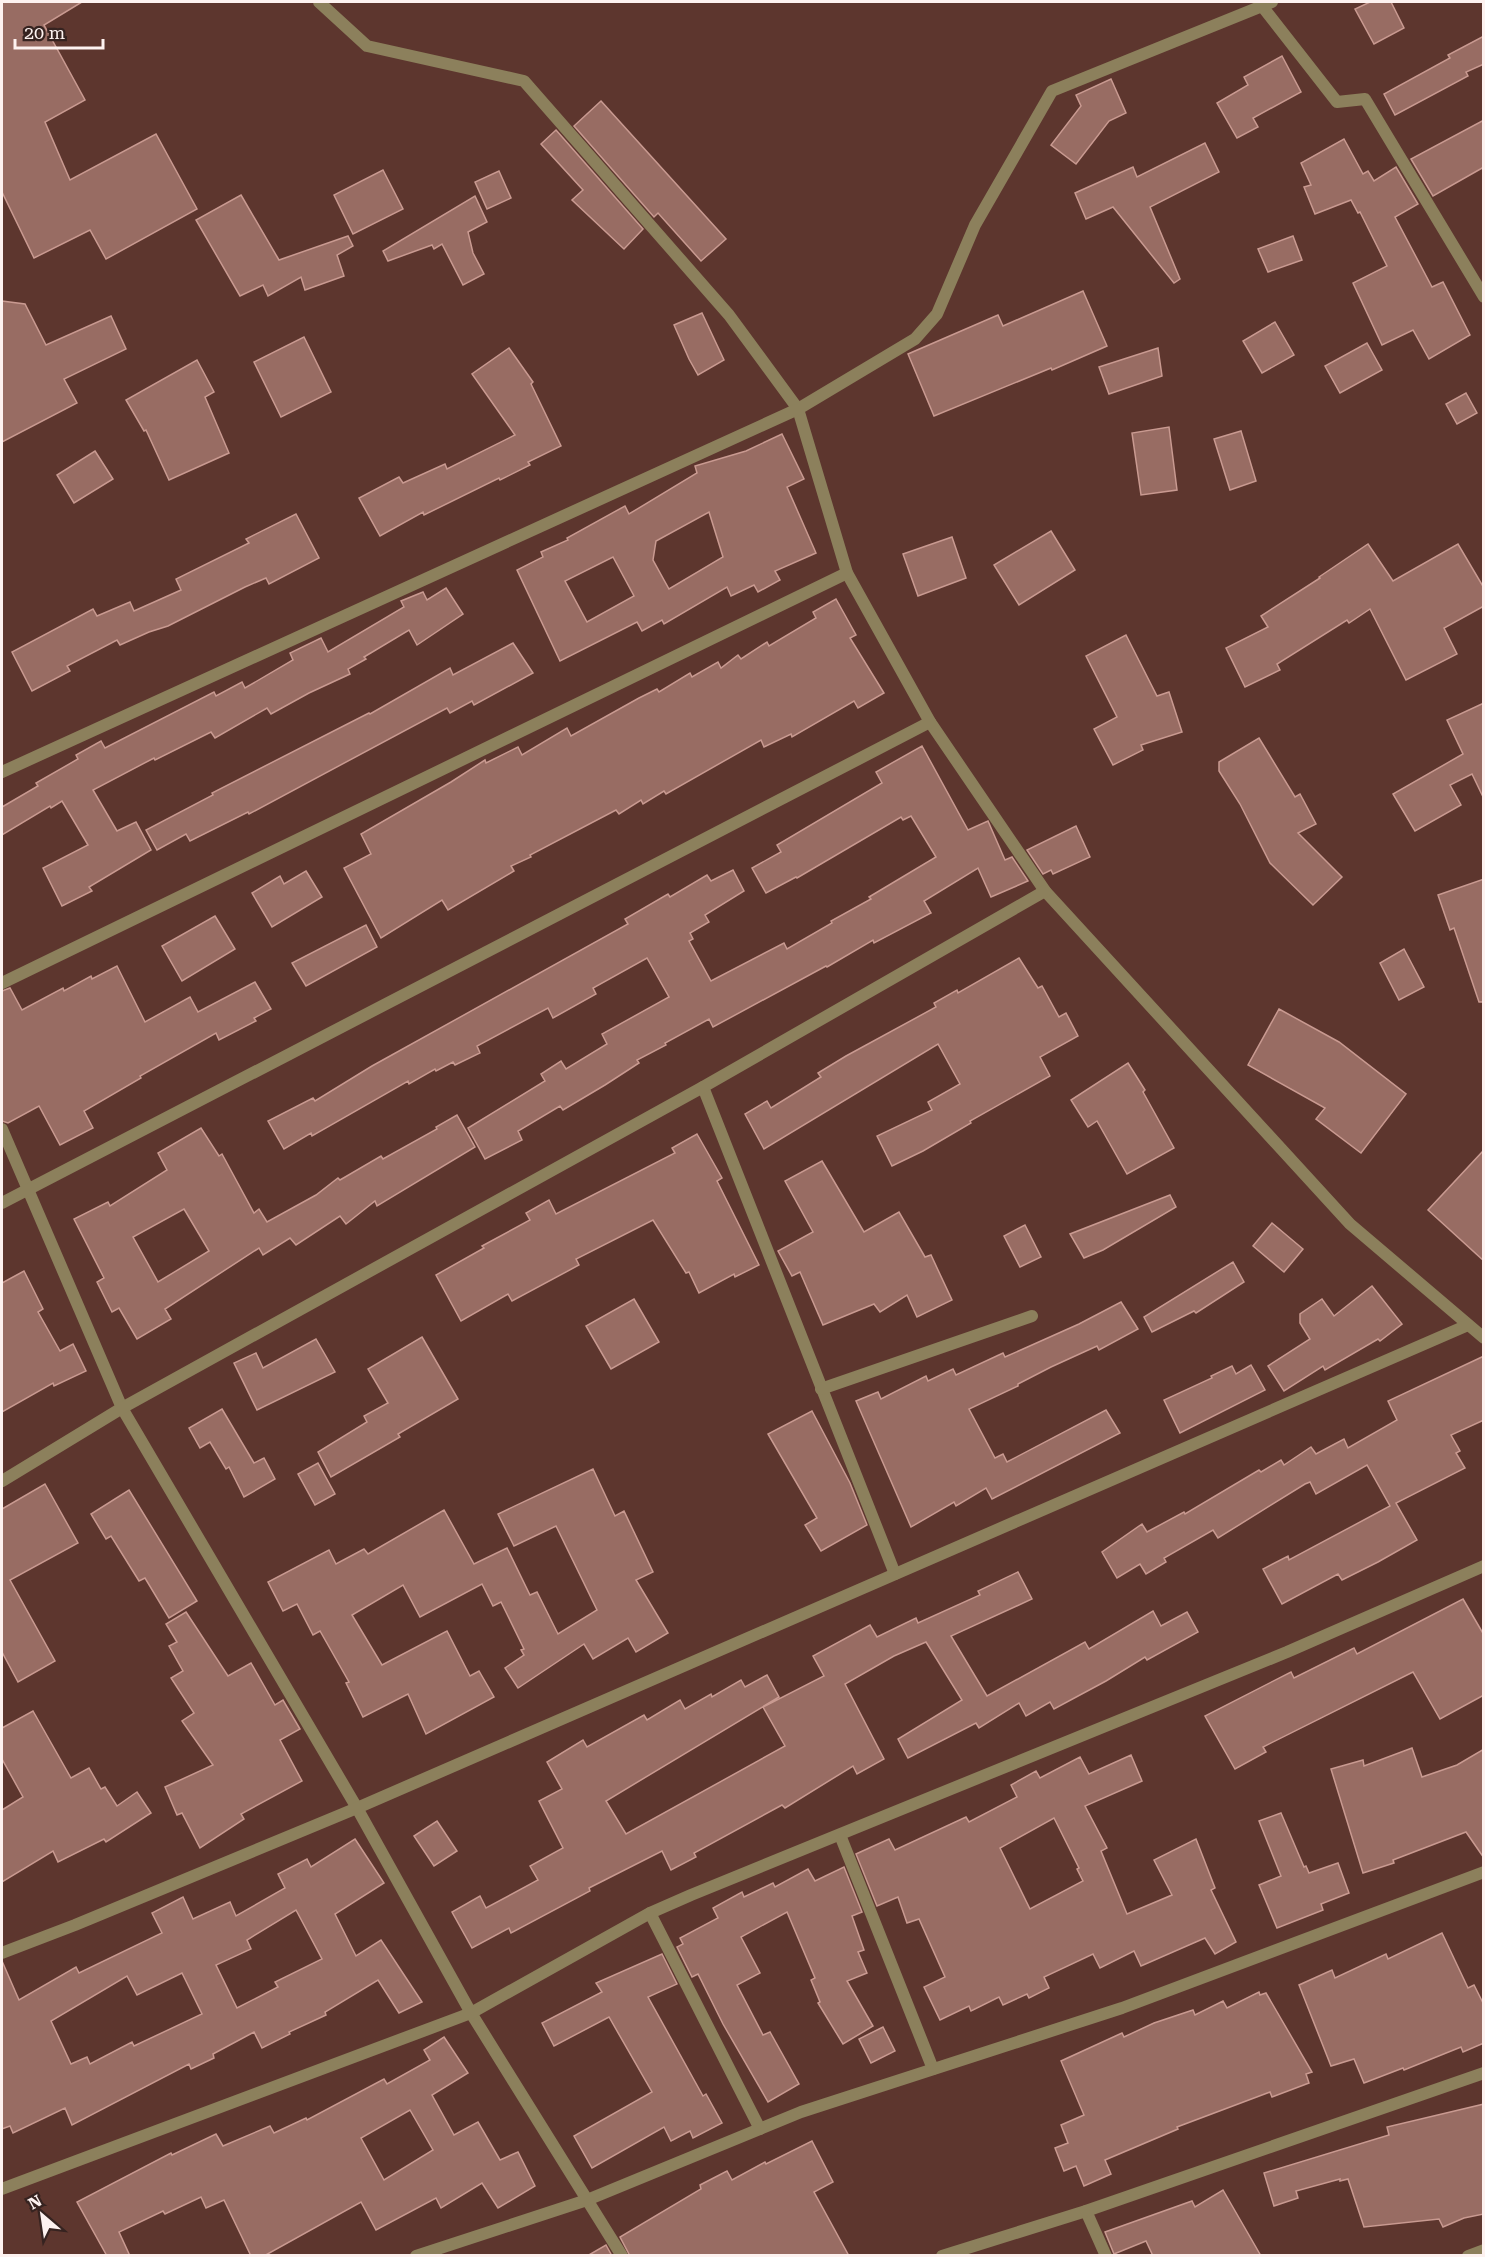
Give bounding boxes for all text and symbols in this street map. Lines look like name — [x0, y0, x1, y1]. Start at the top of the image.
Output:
scale bar — [15, 12, 104, 50]
text: 20 m — [24, 22, 65, 43]
north arrow — [12, 2185, 72, 2245]
text: N — [25, 2191, 45, 2214]

